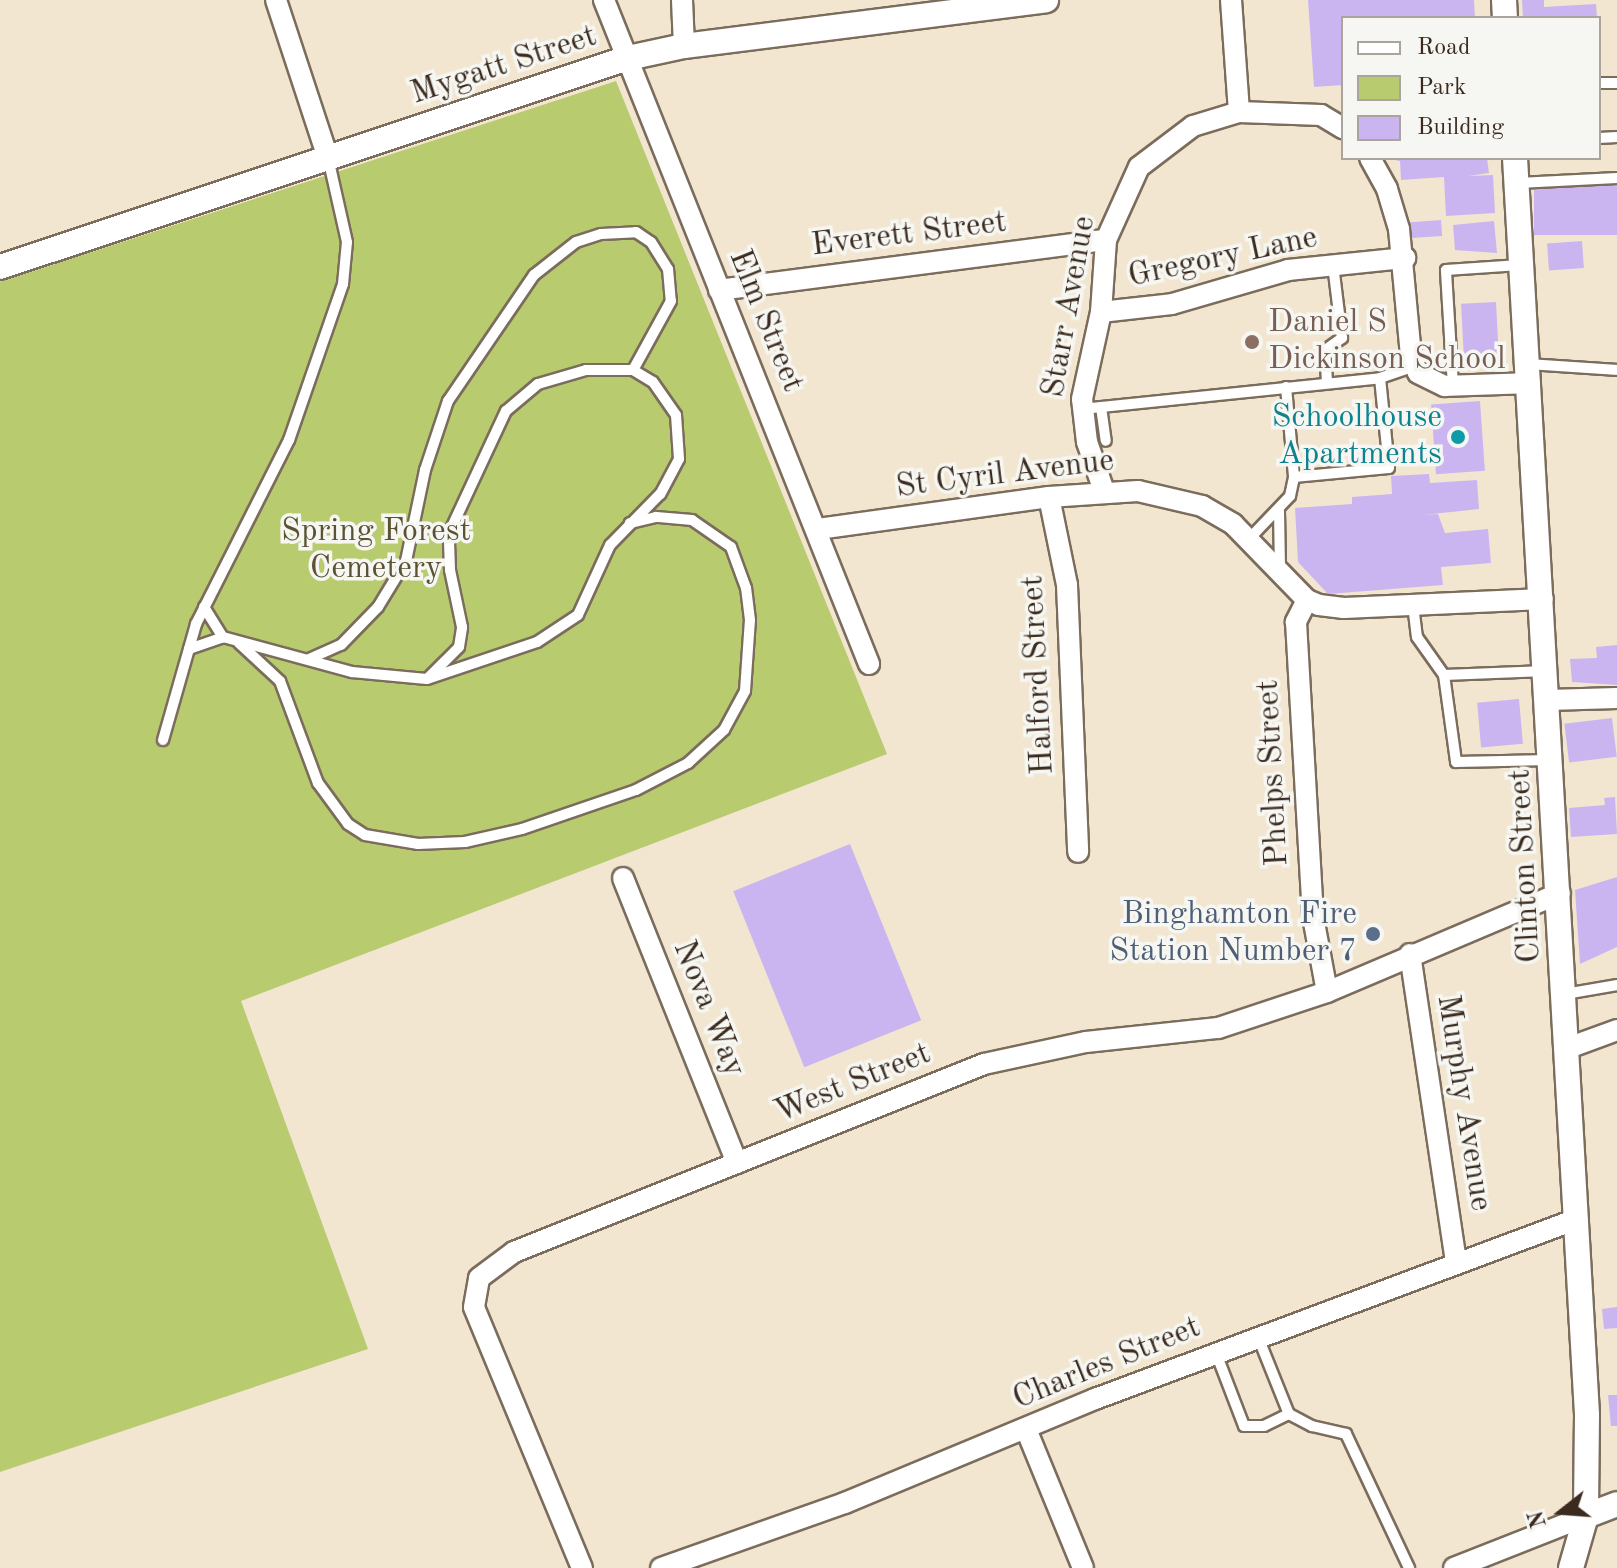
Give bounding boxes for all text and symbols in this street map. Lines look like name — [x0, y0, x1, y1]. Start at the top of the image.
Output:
legend — [1341, 16, 1601, 160]
street label: Mygatt Street — [406, 18, 602, 114]
text: Road — [1417, 36, 1470, 60]
text: Park — [1417, 76, 1466, 100]
text: Building — [1417, 116, 1504, 140]
street label: Everett Street — [809, 204, 1009, 266]
street label: Starr Avenue — [1035, 213, 1105, 401]
street label: Gregory Lane — [1125, 219, 1321, 297]
street label: Elm Street — [719, 244, 811, 398]
place label: Daniel S Dickinson School — [1268, 305, 1506, 380]
marker: Daniel S Dickinson School — [1243, 333, 1261, 351]
place label: Schoolhouse Apartments — [1271, 400, 1442, 475]
marker: Schoolhouse Apartments — [1449, 428, 1467, 446]
street label: St Cyril Avenue — [894, 443, 1116, 507]
park label: Spring Forest Cemetery — [281, 514, 471, 589]
street label: Halford Street — [1015, 574, 1063, 776]
street label: Phelps Street — [1250, 679, 1298, 867]
street label: Clinton Street — [1502, 768, 1550, 964]
place label: Binghamton Fire Station Number 7 — [1109, 897, 1357, 972]
marker: Binghamton Fire Station Number 7 — [1364, 925, 1382, 943]
street label: Nova Way — [663, 935, 753, 1083]
street label: Murphy Avenue — [1427, 992, 1499, 1214]
street label: West Street — [769, 1035, 937, 1133]
street label: Charles Street — [1008, 1309, 1206, 1419]
north arrow — [1521, 1472, 1601, 1552]
text: N — [1525, 1508, 1551, 1530]

